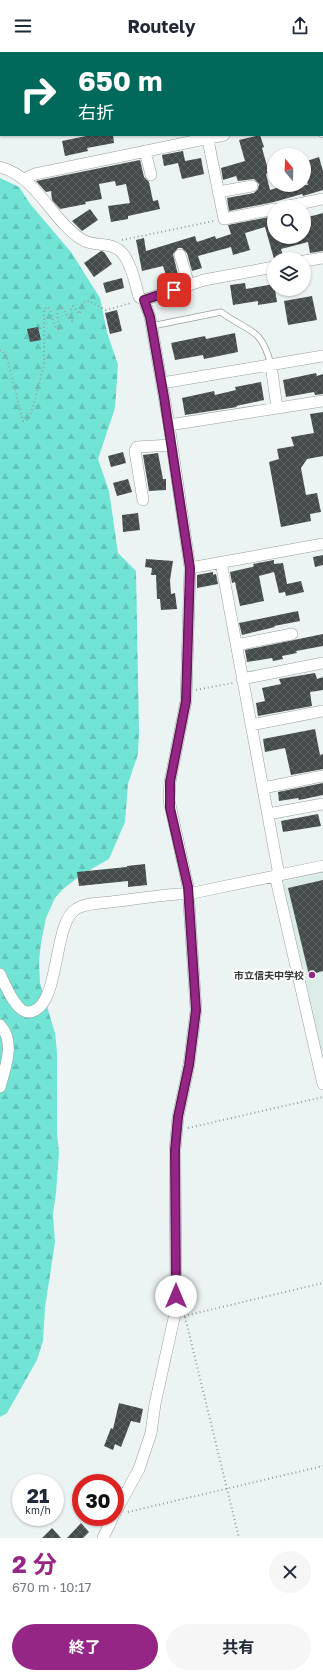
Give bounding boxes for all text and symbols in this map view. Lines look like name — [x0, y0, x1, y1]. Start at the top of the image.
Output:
icon: menu — [12, 15, 34, 37]
text: Routely — [127, 15, 196, 37]
icon: share — [289, 15, 311, 37]
text: 650 m — [78, 64, 163, 97]
icon: right — [12, 68, 64, 120]
text: 右折 — [78, 101, 114, 123]
north arrow — [267, 148, 311, 192]
map controls — [267, 148, 311, 296]
button: search — [267, 200, 311, 244]
button: layers — [267, 252, 311, 296]
pin — [157, 273, 191, 307]
icon: arrive — [163, 279, 185, 301]
place label: 市立信夫中学校 — [234, 969, 304, 981]
marker: 市立信夫中学校 — [307, 970, 317, 980]
position arrow — [155, 1275, 197, 1317]
speed limit sign: 30 — [72, 1474, 124, 1526]
text: 21 — [27, 1483, 49, 1507]
text: km/h — [25, 1504, 51, 1516]
text: 2 分 — [12, 1549, 57, 1578]
button: close — [269, 1551, 311, 1593]
text: 670 m · 10:17 — [12, 1579, 91, 1595]
button: 終了 — [12, 1624, 158, 1670]
button: 共有 — [166, 1624, 311, 1670]

